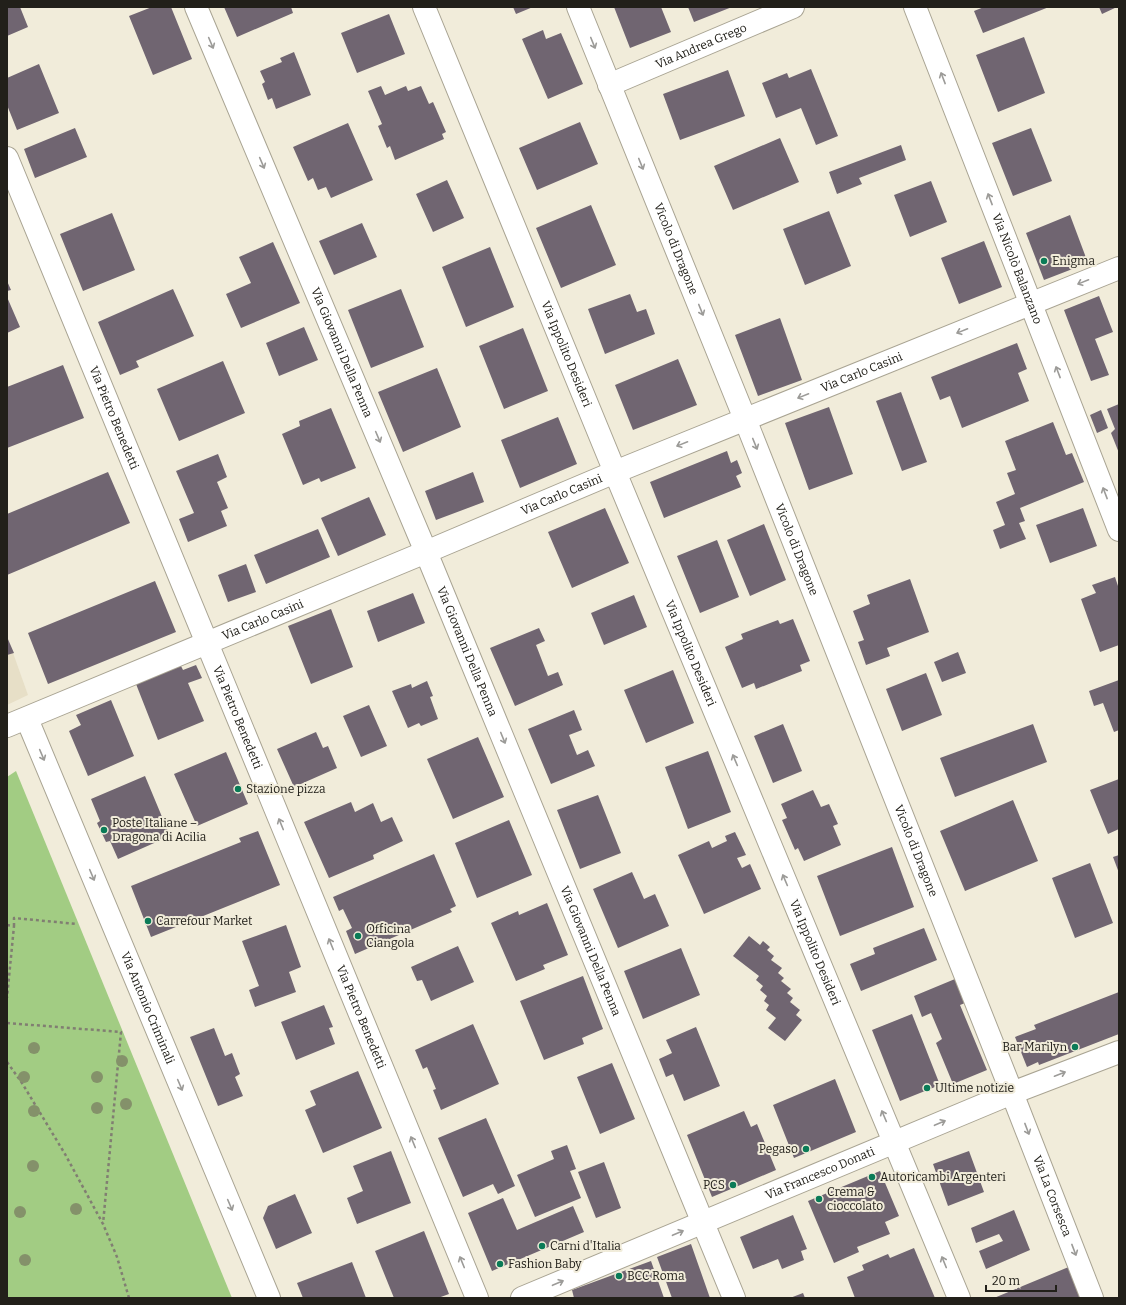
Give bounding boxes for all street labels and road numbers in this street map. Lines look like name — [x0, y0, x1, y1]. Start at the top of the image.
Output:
street label: Via Andrea Grego — [653, 20, 749, 71]
street label: Vicolo di Dragone — [651, 201, 701, 297]
street label: Via Nicolò Balanzano — [989, 212, 1045, 326]
street label: Via Giovanni Della Penna — [308, 286, 376, 420]
street label: Via Ippolito Desideri — [539, 299, 595, 409]
street label: Via Carlo Casini — [819, 349, 905, 395]
street label: Via Pietro Benedetti — [87, 364, 142, 472]
street label: Via Carlo Casini — [519, 471, 605, 518]
street label: Vicolo di Dragone — [772, 502, 821, 598]
street label: Via Giovanni Della Penna — [434, 584, 500, 719]
street label: Via Carlo Casini — [220, 597, 306, 643]
street label: Via Ippolito Desideri — [662, 598, 719, 708]
street label: Via Pietro Benedetti — [210, 664, 265, 771]
street label: Vicolo di Dragone — [892, 803, 941, 899]
street label: Via Giovanni Della Penna — [558, 884, 624, 1018]
street label: Via Ippolito Desideri — [787, 897, 843, 1008]
street label: Via Antonio Criminali — [118, 950, 177, 1066]
street label: Via Pietro Benedetti — [334, 963, 389, 1071]
street label: Via Francesco Donati — [763, 1144, 877, 1202]
street label: Via La Corsesca — [1030, 1153, 1074, 1239]

